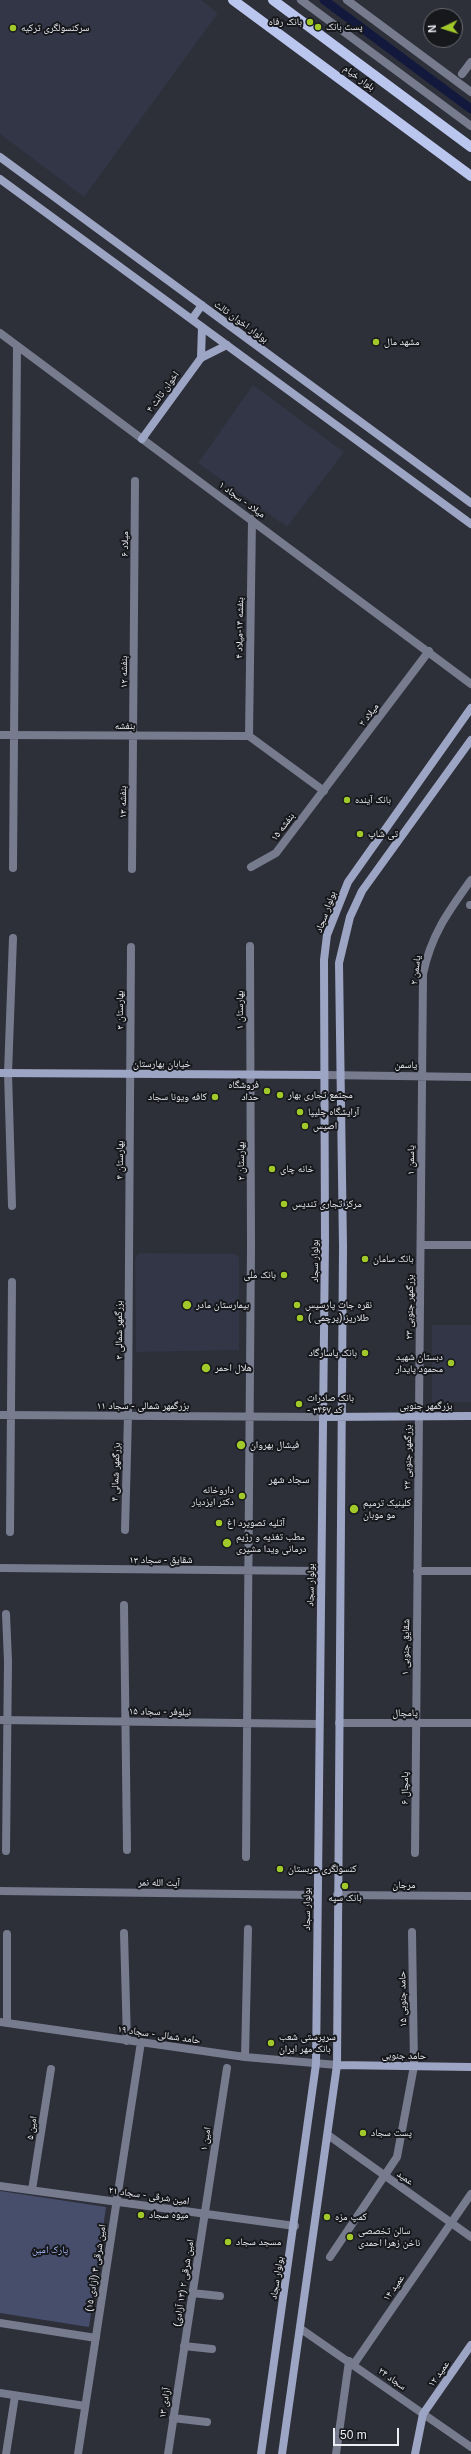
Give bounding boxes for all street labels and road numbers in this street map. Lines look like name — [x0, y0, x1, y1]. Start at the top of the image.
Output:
street label: بلوار خیام — [341, 62, 377, 94]
street label: بولوار اخوان ثالث — [212, 298, 270, 346]
street label: اخوان ثالث ۴ — [144, 369, 182, 415]
street label: میلاد - سجاد ۱ — [216, 479, 268, 521]
street label: میلاد ۶ — [119, 531, 131, 557]
street label: بنفشه ۱۴-میلاد ۴ — [233, 597, 247, 659]
street label: بنفشه ۱۲ — [118, 656, 130, 688]
street label: میلاد ۲ — [356, 701, 382, 729]
street label: بنفشه — [115, 720, 135, 732]
street label: بنفشه ۱۳ — [117, 786, 129, 818]
street label: بنفشه ۱۵ — [268, 810, 298, 844]
street label: بولوار سجاد — [313, 890, 339, 934]
street label: یاسمن ۲ — [408, 954, 424, 986]
street label: بهارستان ۳ — [114, 991, 126, 1029]
street label: بهارستان ۱ — [234, 991, 246, 1029]
street label: خیابان بهارستان — [133, 1058, 191, 1070]
street label: یاسمن — [395, 1059, 417, 1071]
street label: بهارستان ۴ — [114, 1141, 126, 1179]
street label: بهارستان ۲ — [235, 1142, 247, 1180]
street label: یاسمن ۱ — [405, 1145, 417, 1175]
street label: بولوار سجاد — [309, 1239, 321, 1283]
street label: بزرگمهر جنوبی ۲۳ — [403, 1274, 417, 1340]
street label: بزرگمهر شمالی ۳ — [113, 1300, 125, 1360]
street label: بزرگمهر شمالی - سجاد ۱۱ — [97, 1400, 189, 1412]
street label: بزرگمهر جنوبی — [399, 1400, 453, 1412]
street label: بزرگمهر جنوبی ۲۲ — [401, 1424, 415, 1490]
street label: بزرگمهر شمالی ۴ — [109, 1442, 123, 1502]
street label: شقایق - سجاد ۱۳ — [129, 1554, 193, 1566]
street label: بولوار سجاد — [305, 1563, 317, 1607]
street label: شقایق جنوبی ۱ — [400, 1619, 412, 1675]
street label: نیلوفر - سجاد ۱۵ — [129, 1705, 191, 1719]
street label: پامچال — [392, 1707, 418, 1719]
street label: پامچال ۶ — [399, 1772, 411, 1804]
street label: آیت الله نمر — [138, 1877, 180, 1889]
street label: مرجان — [392, 1879, 416, 1891]
street label: بولوار سجاد — [301, 1887, 313, 1931]
street label: حامد جنوبی ۱۵ — [397, 1971, 409, 2027]
street label: حامد شمالی - سجاد ۱۹ — [117, 2023, 201, 2047]
street label: حامد جنوبی — [382, 2050, 426, 2062]
street label: امین ۵ — [24, 2115, 40, 2141]
street label: امین ۱ — [198, 2126, 214, 2152]
street label: عمید — [394, 2168, 416, 2188]
street label: امین شرقی - سجاد ۲۱ — [108, 2184, 190, 2208]
street label: امین شرقی ۴ (آزادی ۱۵) — [83, 2223, 109, 2313]
street label: امین شرقی ۲ (۱۳ آزادی) — [171, 2238, 197, 2328]
street label: بولوار سجاد — [268, 2256, 286, 2300]
street label: عمید ۱۴ — [381, 2273, 407, 2303]
street label: عمید ۱۲ — [426, 2359, 452, 2389]
street label: سجاد ۲۴ — [376, 2365, 408, 2393]
street label: آزادی ۱۳ — [157, 2387, 173, 2419]

